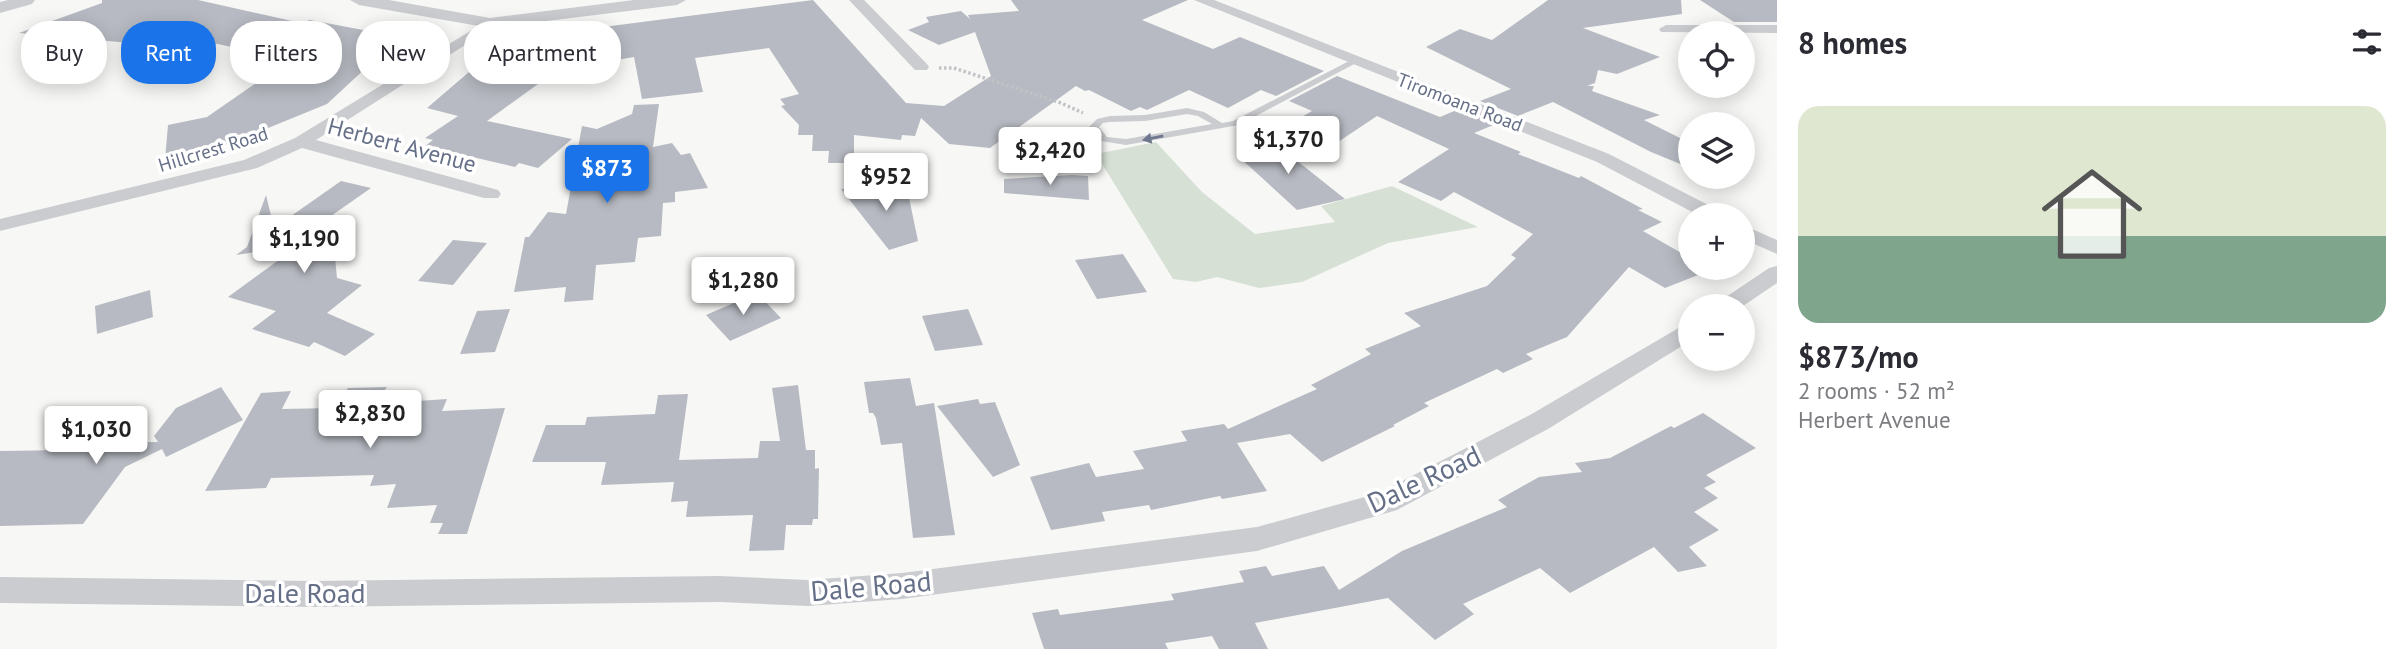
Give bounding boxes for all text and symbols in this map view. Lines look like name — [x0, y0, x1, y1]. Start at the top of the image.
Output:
chip: Buy — [21, 21, 107, 84]
chip: Rent — [121, 21, 216, 84]
chip: Filters — [230, 21, 342, 84]
chip: New — [356, 21, 450, 84]
chip: Apartment — [464, 21, 621, 84]
map controls — [1678, 21, 1755, 371]
button: locate — [1678, 21, 1755, 98]
text: 8 homes — [1798, 23, 1907, 62]
icon: filters — [2348, 23, 2386, 61]
street label: Tiromoana Road — [1394, 67, 1526, 137]
street label: Herbert Avenue — [325, 111, 480, 178]
button: layers — [1678, 112, 1755, 189]
pin: $1,370 — [1231, 116, 1345, 176]
street label: Hillcrest Road — [155, 121, 271, 177]
text: $1,370 — [1252, 124, 1324, 153]
pin: $2,420 — [993, 128, 1107, 187]
one-way arrow — [1142, 132, 1164, 143]
text: $2,420 — [1014, 135, 1086, 164]
pin: $873 — [566, 146, 648, 205]
icon: home — [2029, 151, 2155, 277]
text: $873 — [581, 153, 633, 182]
pin: $952 — [845, 154, 927, 213]
text: $952 — [860, 161, 912, 190]
button: + — [1678, 203, 1755, 280]
pin: $1,190 — [247, 216, 361, 275]
text: $1,190 — [268, 223, 340, 252]
pin: $1,280 — [686, 258, 800, 317]
text: $1,280 — [707, 265, 779, 294]
button: − — [1678, 294, 1755, 371]
text: $873/mo — [1798, 337, 1919, 376]
text: 2 rooms · 52 m² — [1798, 376, 1955, 405]
pin: $2,830 — [313, 391, 427, 450]
text: $2,830 — [334, 398, 406, 427]
text: Herbert Avenue — [1798, 405, 1951, 434]
pin: $1,030 — [39, 406, 153, 466]
text: $1,030 — [60, 414, 132, 443]
street label: Dale Road — [1361, 436, 1487, 521]
street label: Dale Road — [809, 562, 933, 609]
street label: Dale Road — [244, 574, 366, 611]

